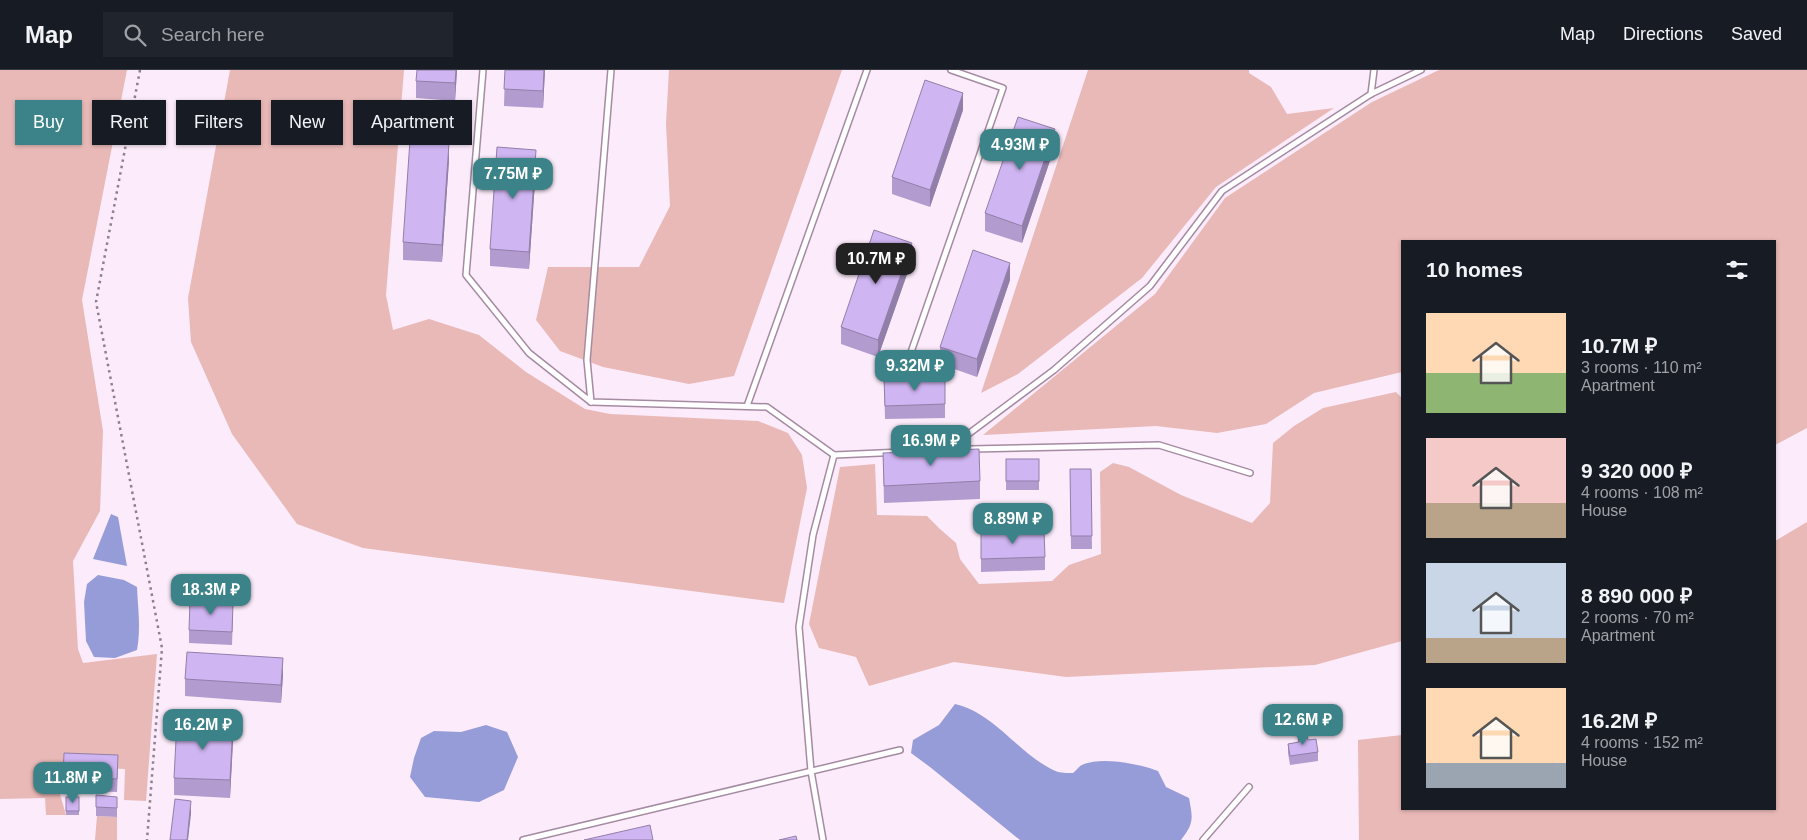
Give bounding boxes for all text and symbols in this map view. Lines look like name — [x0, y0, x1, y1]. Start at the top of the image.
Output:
search box — [103, 12, 453, 57]
text: Map — [25, 21, 73, 48]
icon: search — [121, 21, 149, 49]
text: Search here — [161, 24, 265, 45]
text: Map — [1560, 24, 1595, 44]
text: Directions — [1623, 24, 1703, 44]
text: Saved — [1731, 24, 1782, 44]
chip: Buy — [15, 100, 82, 145]
chip: Rent — [92, 100, 166, 145]
chip: Filters — [176, 100, 261, 145]
chip: New — [271, 100, 343, 145]
chip: Apartment — [353, 100, 472, 145]
pin: 4.93M ₽ — [974, 128, 1066, 171]
text: 4.93M ₽ — [991, 136, 1049, 153]
pin: 7.75M ₽ — [467, 158, 559, 200]
text: 7.75M ₽ — [484, 165, 542, 182]
pin: 10.7M ₽ — [830, 242, 922, 285]
text: 10.7M ₽ — [847, 250, 905, 267]
icon: filters — [1723, 256, 1751, 284]
text: 10 homes — [1426, 258, 1523, 281]
icon: home — [1466, 333, 1526, 393]
text: 10.7M ₽ — [1581, 334, 1657, 357]
pin: 9.32M ₽ — [869, 350, 961, 392]
text: 9.32M ₽ — [886, 357, 944, 374]
text: 3 rooms · 110 m² — [1581, 359, 1702, 376]
text: Apartment — [1581, 377, 1655, 394]
pin: 16.9M ₽ — [885, 424, 977, 467]
text: 16.9M ₽ — [902, 432, 960, 449]
icon: home — [1466, 458, 1526, 518]
text: 9 320 000 ₽ — [1581, 459, 1692, 482]
text: 4 rooms · 108 m² — [1581, 484, 1703, 501]
pin: 8.89M ₽ — [967, 502, 1059, 545]
text: House — [1581, 502, 1627, 519]
text: 8.89M ₽ — [984, 510, 1042, 527]
pin: 18.3M ₽ — [165, 574, 257, 616]
text: 18.3M ₽ — [182, 581, 240, 598]
icon: home — [1466, 583, 1526, 643]
text: 8 890 000 ₽ — [1581, 584, 1692, 607]
text: 2 rooms · 70 m² — [1581, 609, 1694, 626]
text: Apartment — [1581, 627, 1655, 644]
pin: 12.6M ₽ — [1257, 704, 1349, 746]
pin: 16.2M ₽ — [157, 708, 249, 751]
icon: home — [1466, 708, 1526, 768]
text: 16.2M ₽ — [1581, 709, 1657, 732]
text: 12.6M ₽ — [1274, 711, 1332, 728]
text: 16.2M ₽ — [174, 716, 232, 733]
text: 4 rooms · 152 m² — [1581, 734, 1703, 751]
text: House — [1581, 752, 1627, 769]
pin: 11.8M ₽ — [27, 762, 119, 804]
text: 11.8M ₽ — [44, 769, 102, 786]

